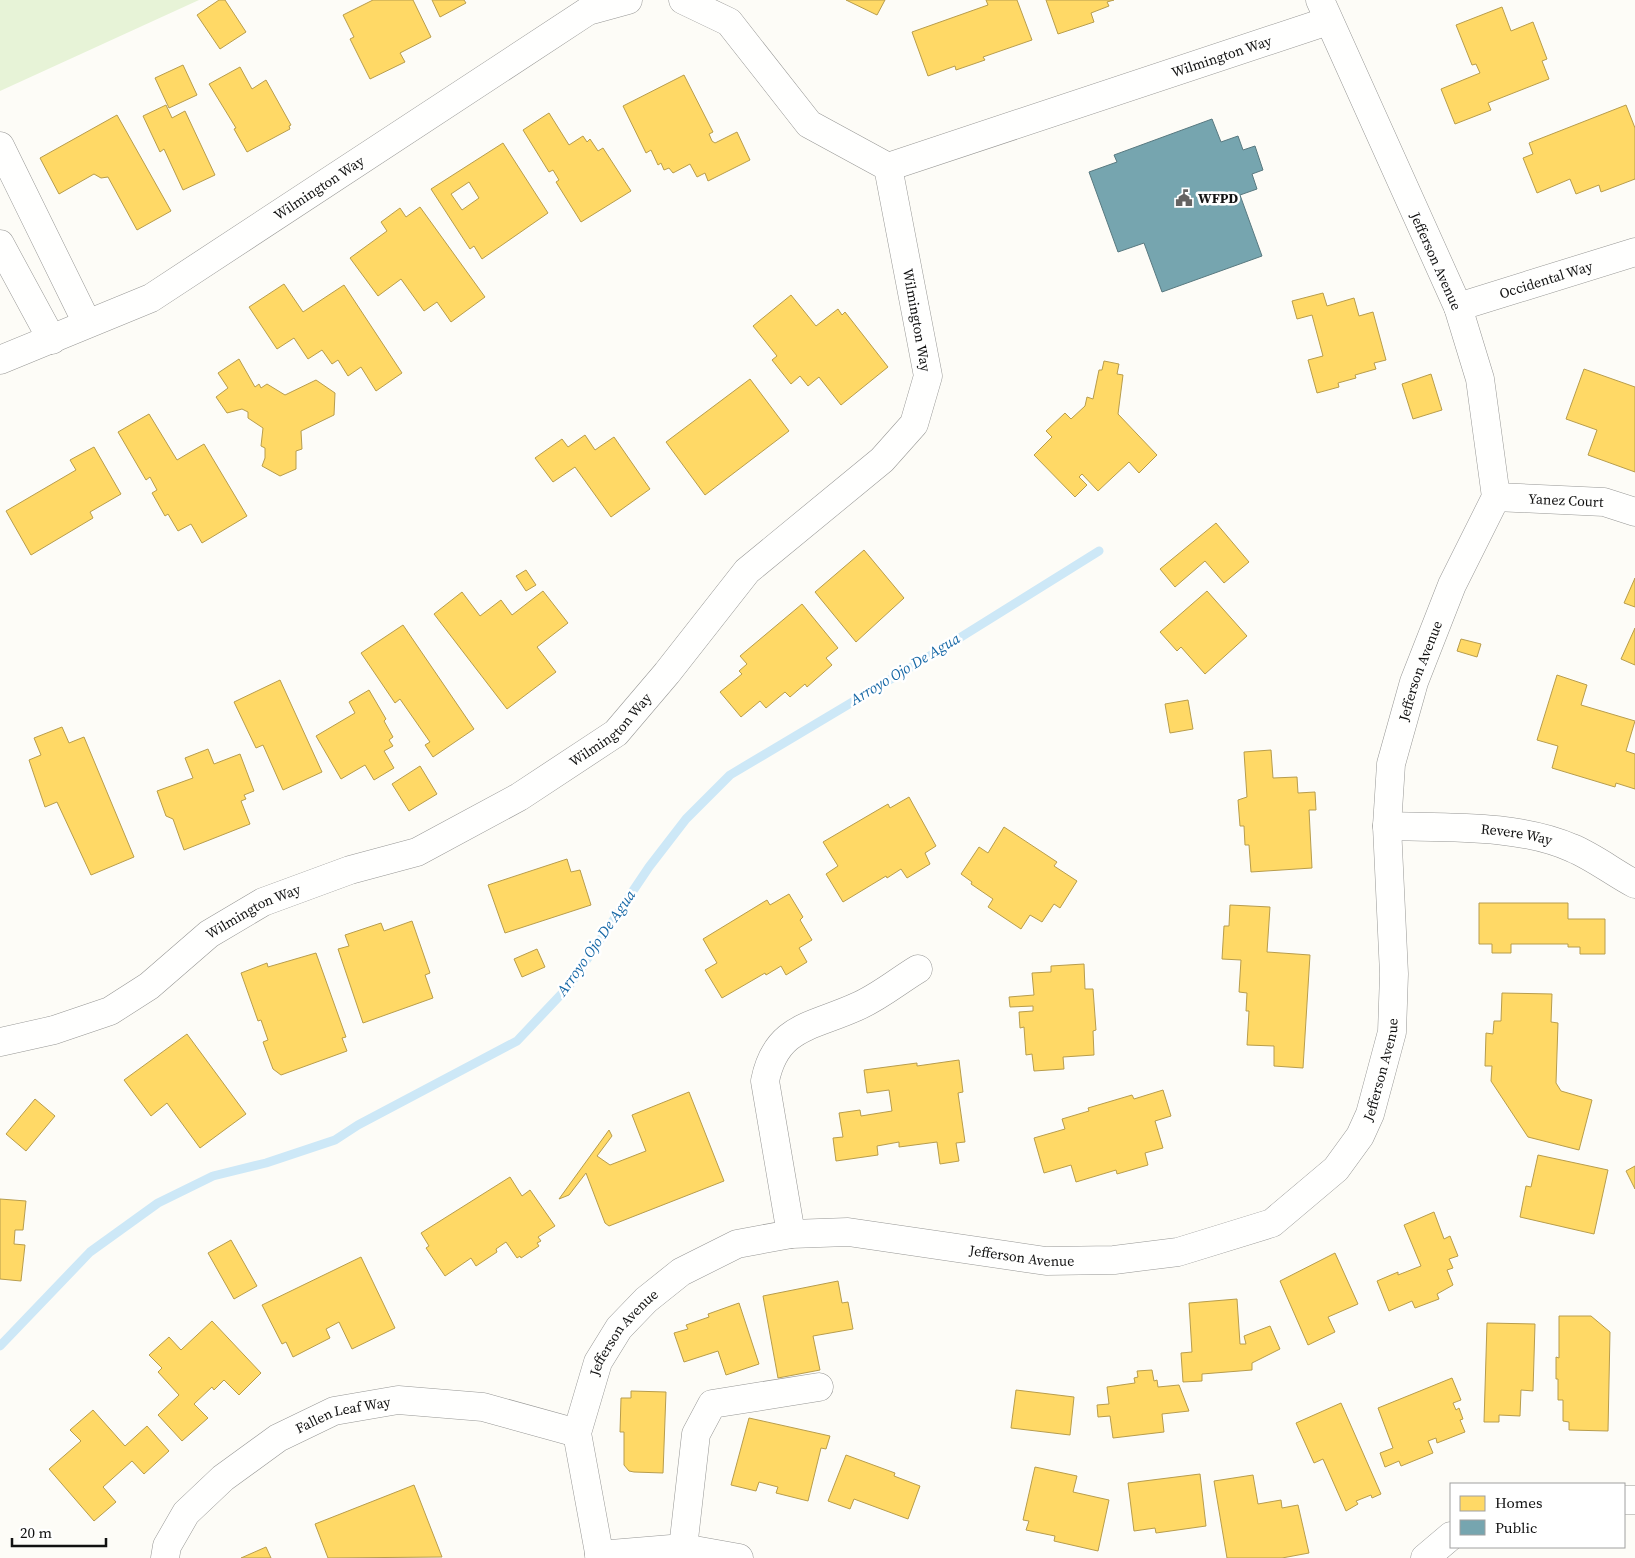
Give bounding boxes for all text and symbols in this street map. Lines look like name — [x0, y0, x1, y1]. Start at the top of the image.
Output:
street label: Wilmington Way — [1169, 30, 1275, 82]
street label: Wilmington Way — [270, 150, 369, 225]
public building icon: WFPD — [1174, 188, 1194, 208]
place label: WFPD — [1198, 188, 1238, 208]
street label: Jefferson Avenue — [1405, 208, 1467, 313]
street label: Occidental Way — [1497, 256, 1596, 304]
street label: Wilmington Way — [898, 267, 936, 374]
street label: Yanez Court — [1528, 489, 1604, 512]
street label: Jefferson Avenue — [1393, 618, 1447, 724]
water label: Arroyo Ojo De Agua — [845, 627, 964, 710]
street label: Wilmington Way — [565, 688, 657, 771]
street label: Revere Way — [1480, 819, 1556, 850]
street label: Wilmington Way — [202, 879, 304, 944]
water label: Arroyo Ojo De Agua — [551, 885, 640, 1001]
street label: Jefferson Avenue — [1358, 1018, 1402, 1125]
street label: Jefferson Avenue — [967, 1240, 1074, 1271]
street label: Jefferson Avenue — [584, 1284, 662, 1379]
street label: Fallen Leaf Way — [292, 1391, 393, 1438]
legend — [1450, 1483, 1625, 1548]
text: Homes — [1495, 1492, 1542, 1513]
scale bar — [12, 1516, 106, 1548]
text: Public — [1495, 1517, 1537, 1538]
text: 20 m — [20, 1522, 52, 1543]

